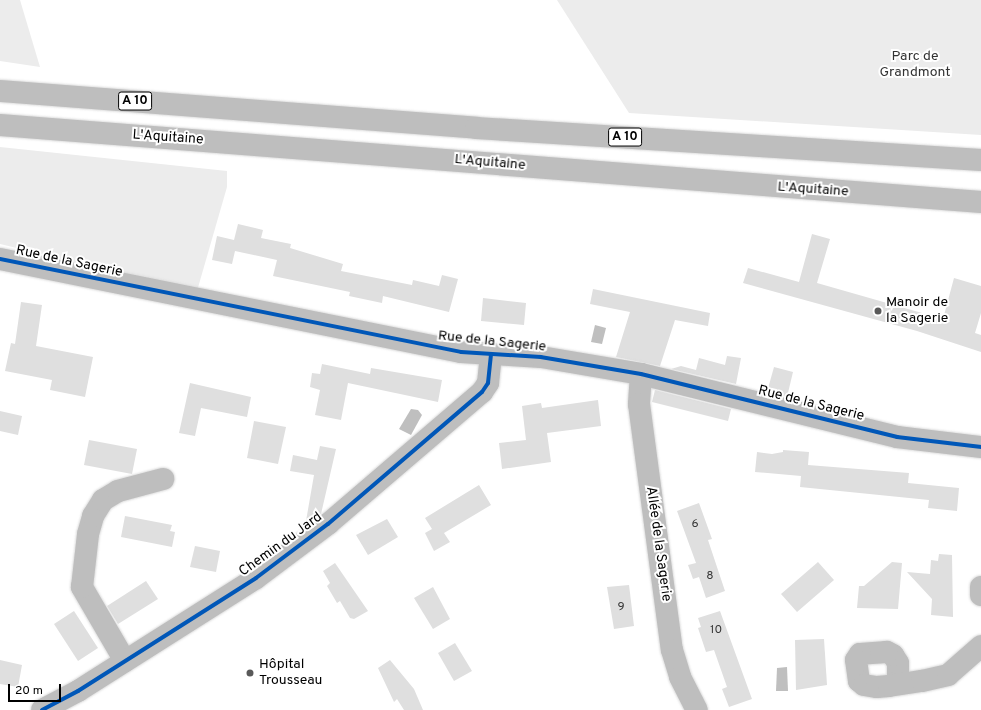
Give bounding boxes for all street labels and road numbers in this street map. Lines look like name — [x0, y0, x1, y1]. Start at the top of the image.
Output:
road number: A 10 — [117, 90, 153, 112]
road number: A 10 — [607, 126, 643, 148]
street label: L'Aquitaine — [132, 127, 204, 149]
street label: L'Aquitaine — [454, 152, 526, 174]
street label: L'Aquitaine — [777, 179, 849, 201]
street label: Rue de la Sagerie — [14, 242, 124, 282]
street label: Rue de la Sagerie — [437, 328, 547, 356]
street label: Rue de la Sagerie — [756, 383, 866, 425]
street label: Allée de la Sagerie — [642, 485, 674, 603]
street label: Chemin du Jard — [236, 509, 326, 581]

